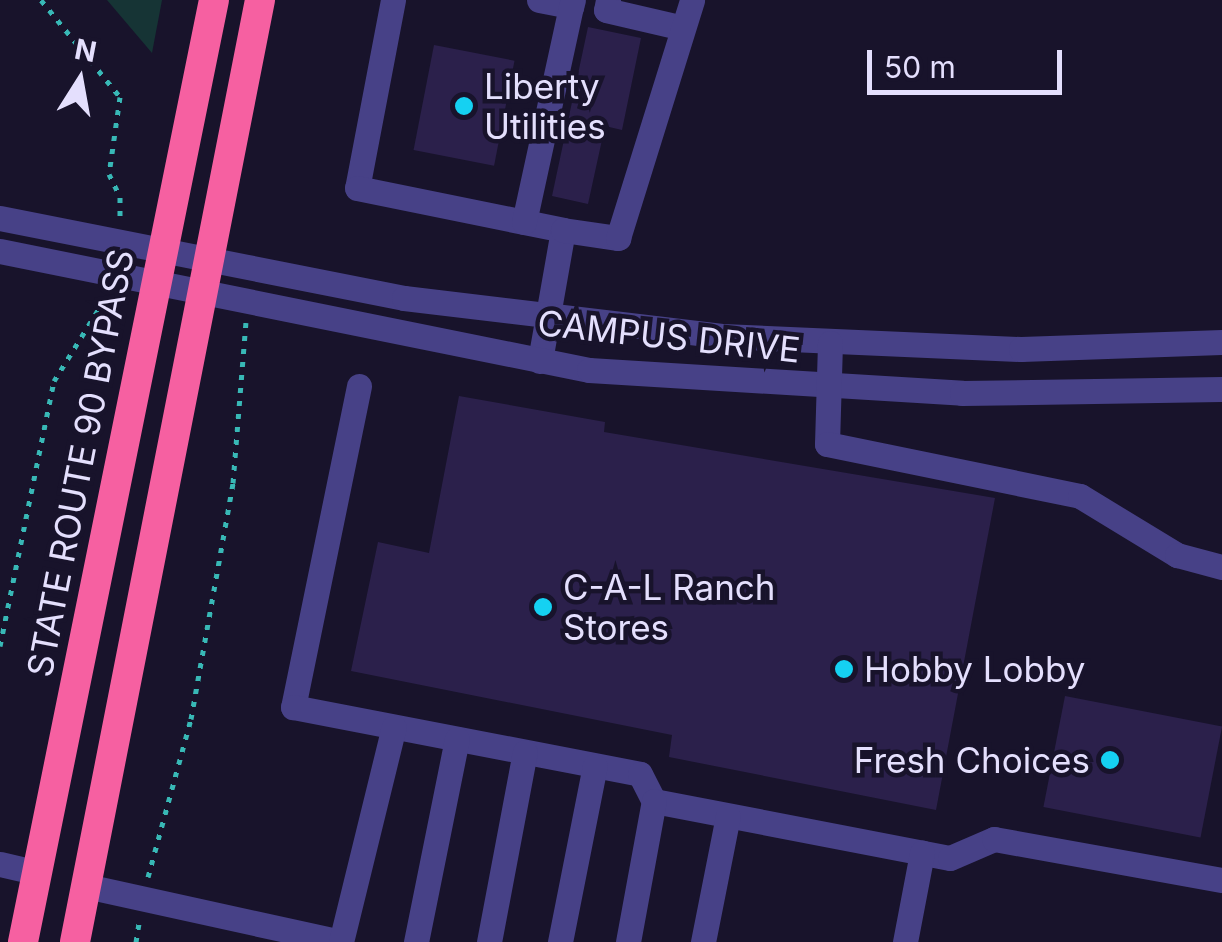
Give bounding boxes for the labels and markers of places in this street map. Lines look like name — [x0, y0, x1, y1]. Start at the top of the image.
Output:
place label: Liberty Utilities — [484, 65, 606, 147]
marker: Liberty Utilities — [453, 95, 475, 117]
place label: C-A-L Ranch Stores — [563, 566, 776, 648]
marker: C-A-L Ranch Stores — [532, 596, 554, 618]
place label: Hobby Lobby — [864, 648, 1085, 690]
marker: Hobby Lobby — [833, 658, 855, 680]
place label: Fresh Choices — [854, 739, 1090, 781]
marker: Fresh Choices — [1099, 749, 1121, 771]

